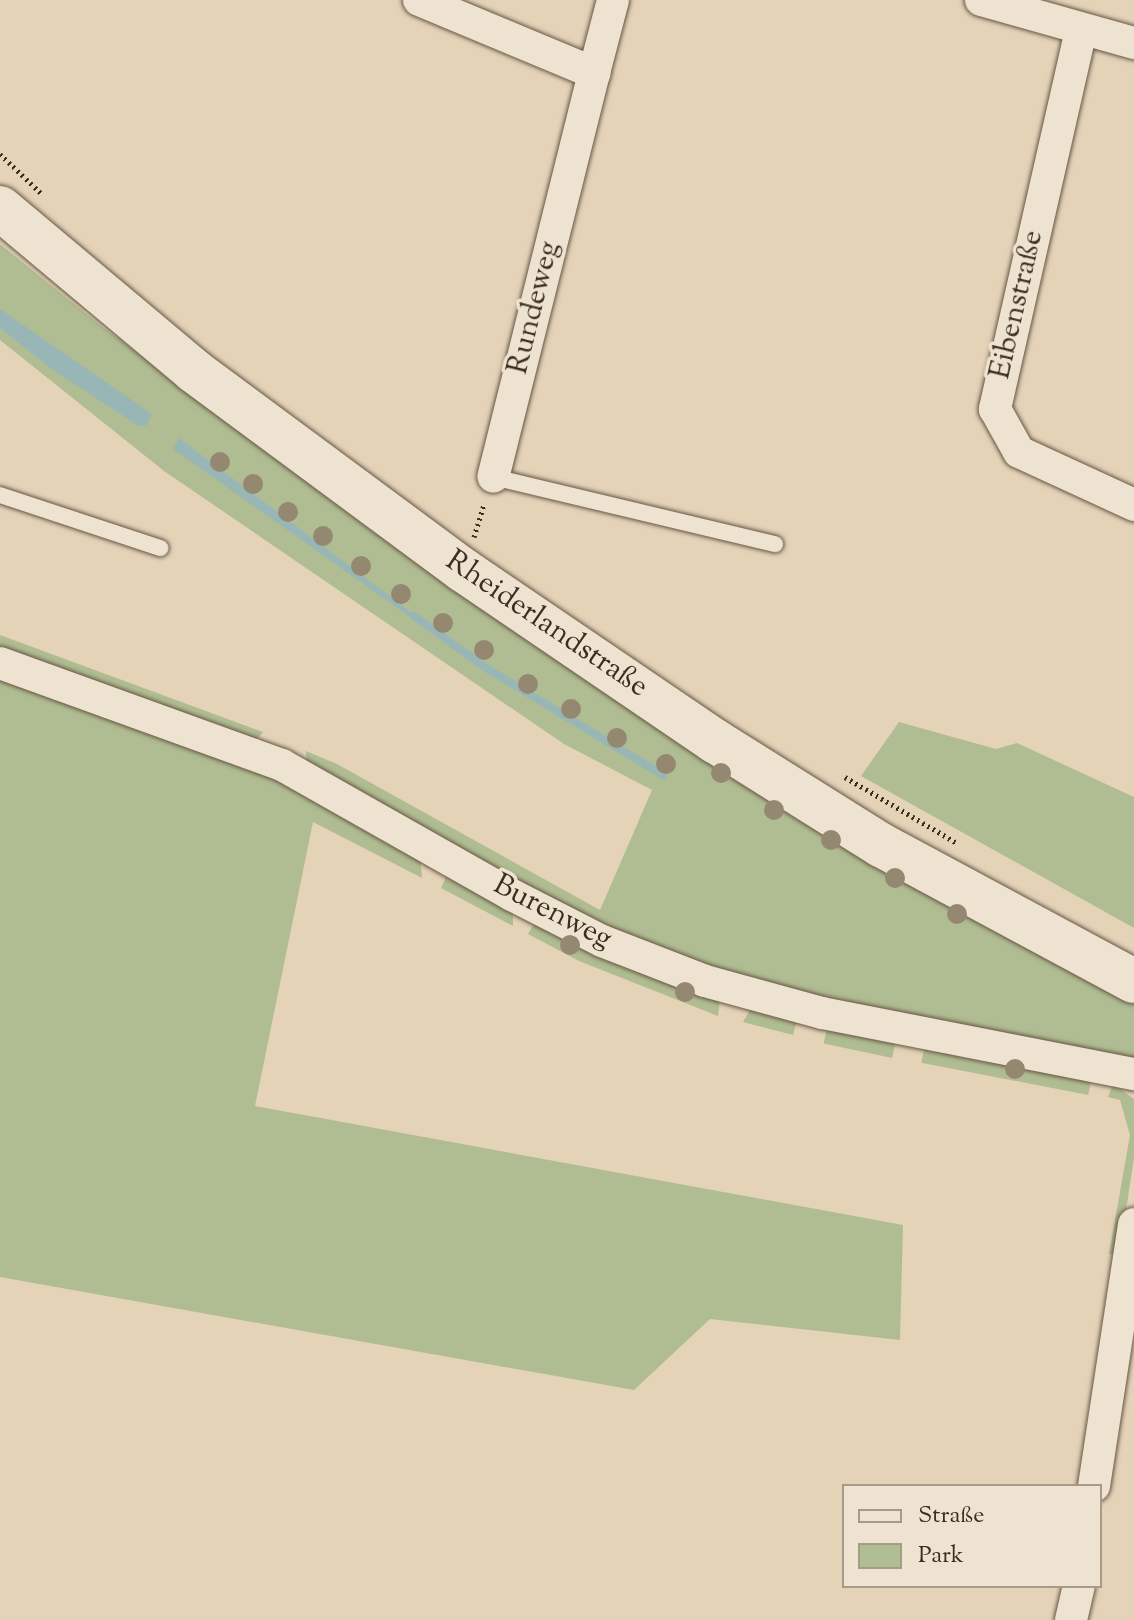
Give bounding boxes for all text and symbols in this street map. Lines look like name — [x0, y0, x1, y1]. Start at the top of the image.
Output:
street label: Eibenstraße — [983, 227, 1053, 383]
street label: Rundeweg — [501, 238, 569, 378]
street label: Rheiderlandstraße — [438, 544, 654, 706]
street label: Burenweg — [487, 868, 617, 958]
legend — [842, 1484, 1102, 1588]
text: Straße — [918, 1499, 984, 1533]
text: Park — [918, 1539, 964, 1573]

